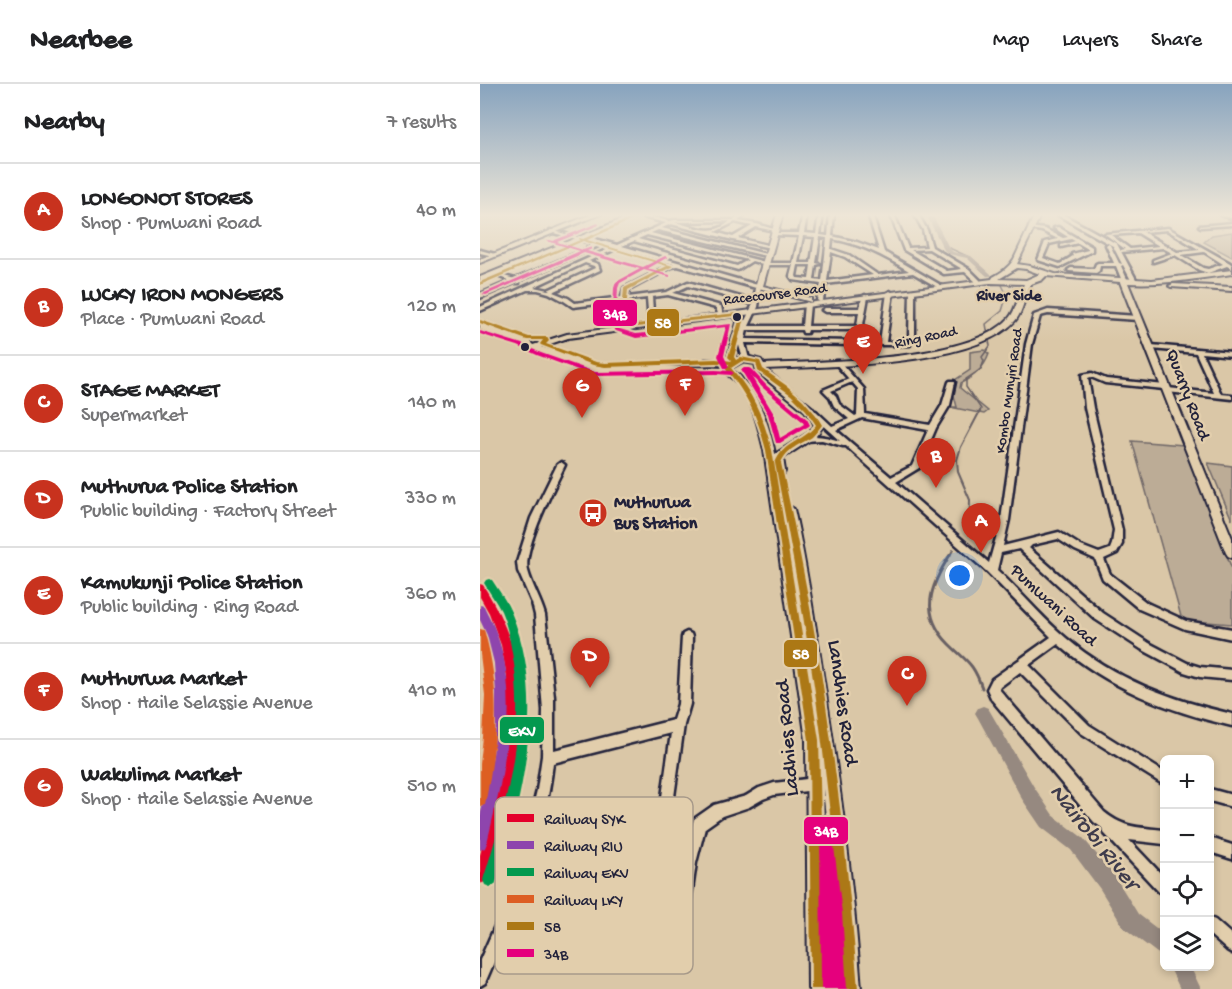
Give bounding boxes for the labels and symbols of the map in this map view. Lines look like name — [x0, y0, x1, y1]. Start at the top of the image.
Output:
street label: Racecourse Road — [722, 280, 829, 310]
district label: River Side — [975, 288, 1042, 307]
line badge: 34B — [592, 299, 638, 327]
text: 34B — [602, 307, 628, 326]
line badge: 58 — [646, 308, 680, 337]
unlabelled marker — [731, 311, 743, 323]
text: 58 — [654, 316, 672, 335]
street label: Ring Road — [893, 322, 960, 353]
pin: E — [844, 324, 883, 374]
street label: Kombo Munyiri Road — [992, 326, 1028, 455]
unlabelled marker — [519, 341, 531, 353]
street label: Quarry Road — [1160, 347, 1214, 445]
pin: F — [666, 366, 704, 416]
pin: G — [562, 368, 602, 418]
pin: B — [916, 438, 956, 488]
place label: Muthurwa Bus Station — [613, 493, 698, 535]
bus stop icon: Muthurwa Bus Station — [577, 497, 609, 529]
pin: A — [962, 504, 1000, 553]
street label: Pumwani Road — [1004, 560, 1102, 653]
your location — [945, 561, 974, 590]
pin: D — [570, 638, 610, 688]
street label: Landhies Road — [820, 638, 862, 769]
line badge: 58 — [783, 639, 818, 668]
text: 58 — [792, 647, 810, 666]
pin: C — [888, 656, 926, 706]
street label: Ladhies Road — [771, 677, 807, 797]
line badge: EKV — [499, 716, 545, 744]
text: EKV — [508, 724, 536, 743]
water label: Nairobi River — [1041, 779, 1147, 900]
legend — [495, 797, 693, 974]
text: Railway SYK — [544, 812, 627, 831]
line badge: 34B — [803, 816, 849, 845]
text: 34B — [813, 824, 839, 843]
text: Railway RIU — [544, 839, 623, 858]
text: Railway EKV — [544, 866, 629, 885]
text: Railway LKY — [544, 893, 623, 912]
text: 58 — [544, 920, 561, 939]
text: 34B — [543, 947, 569, 966]

